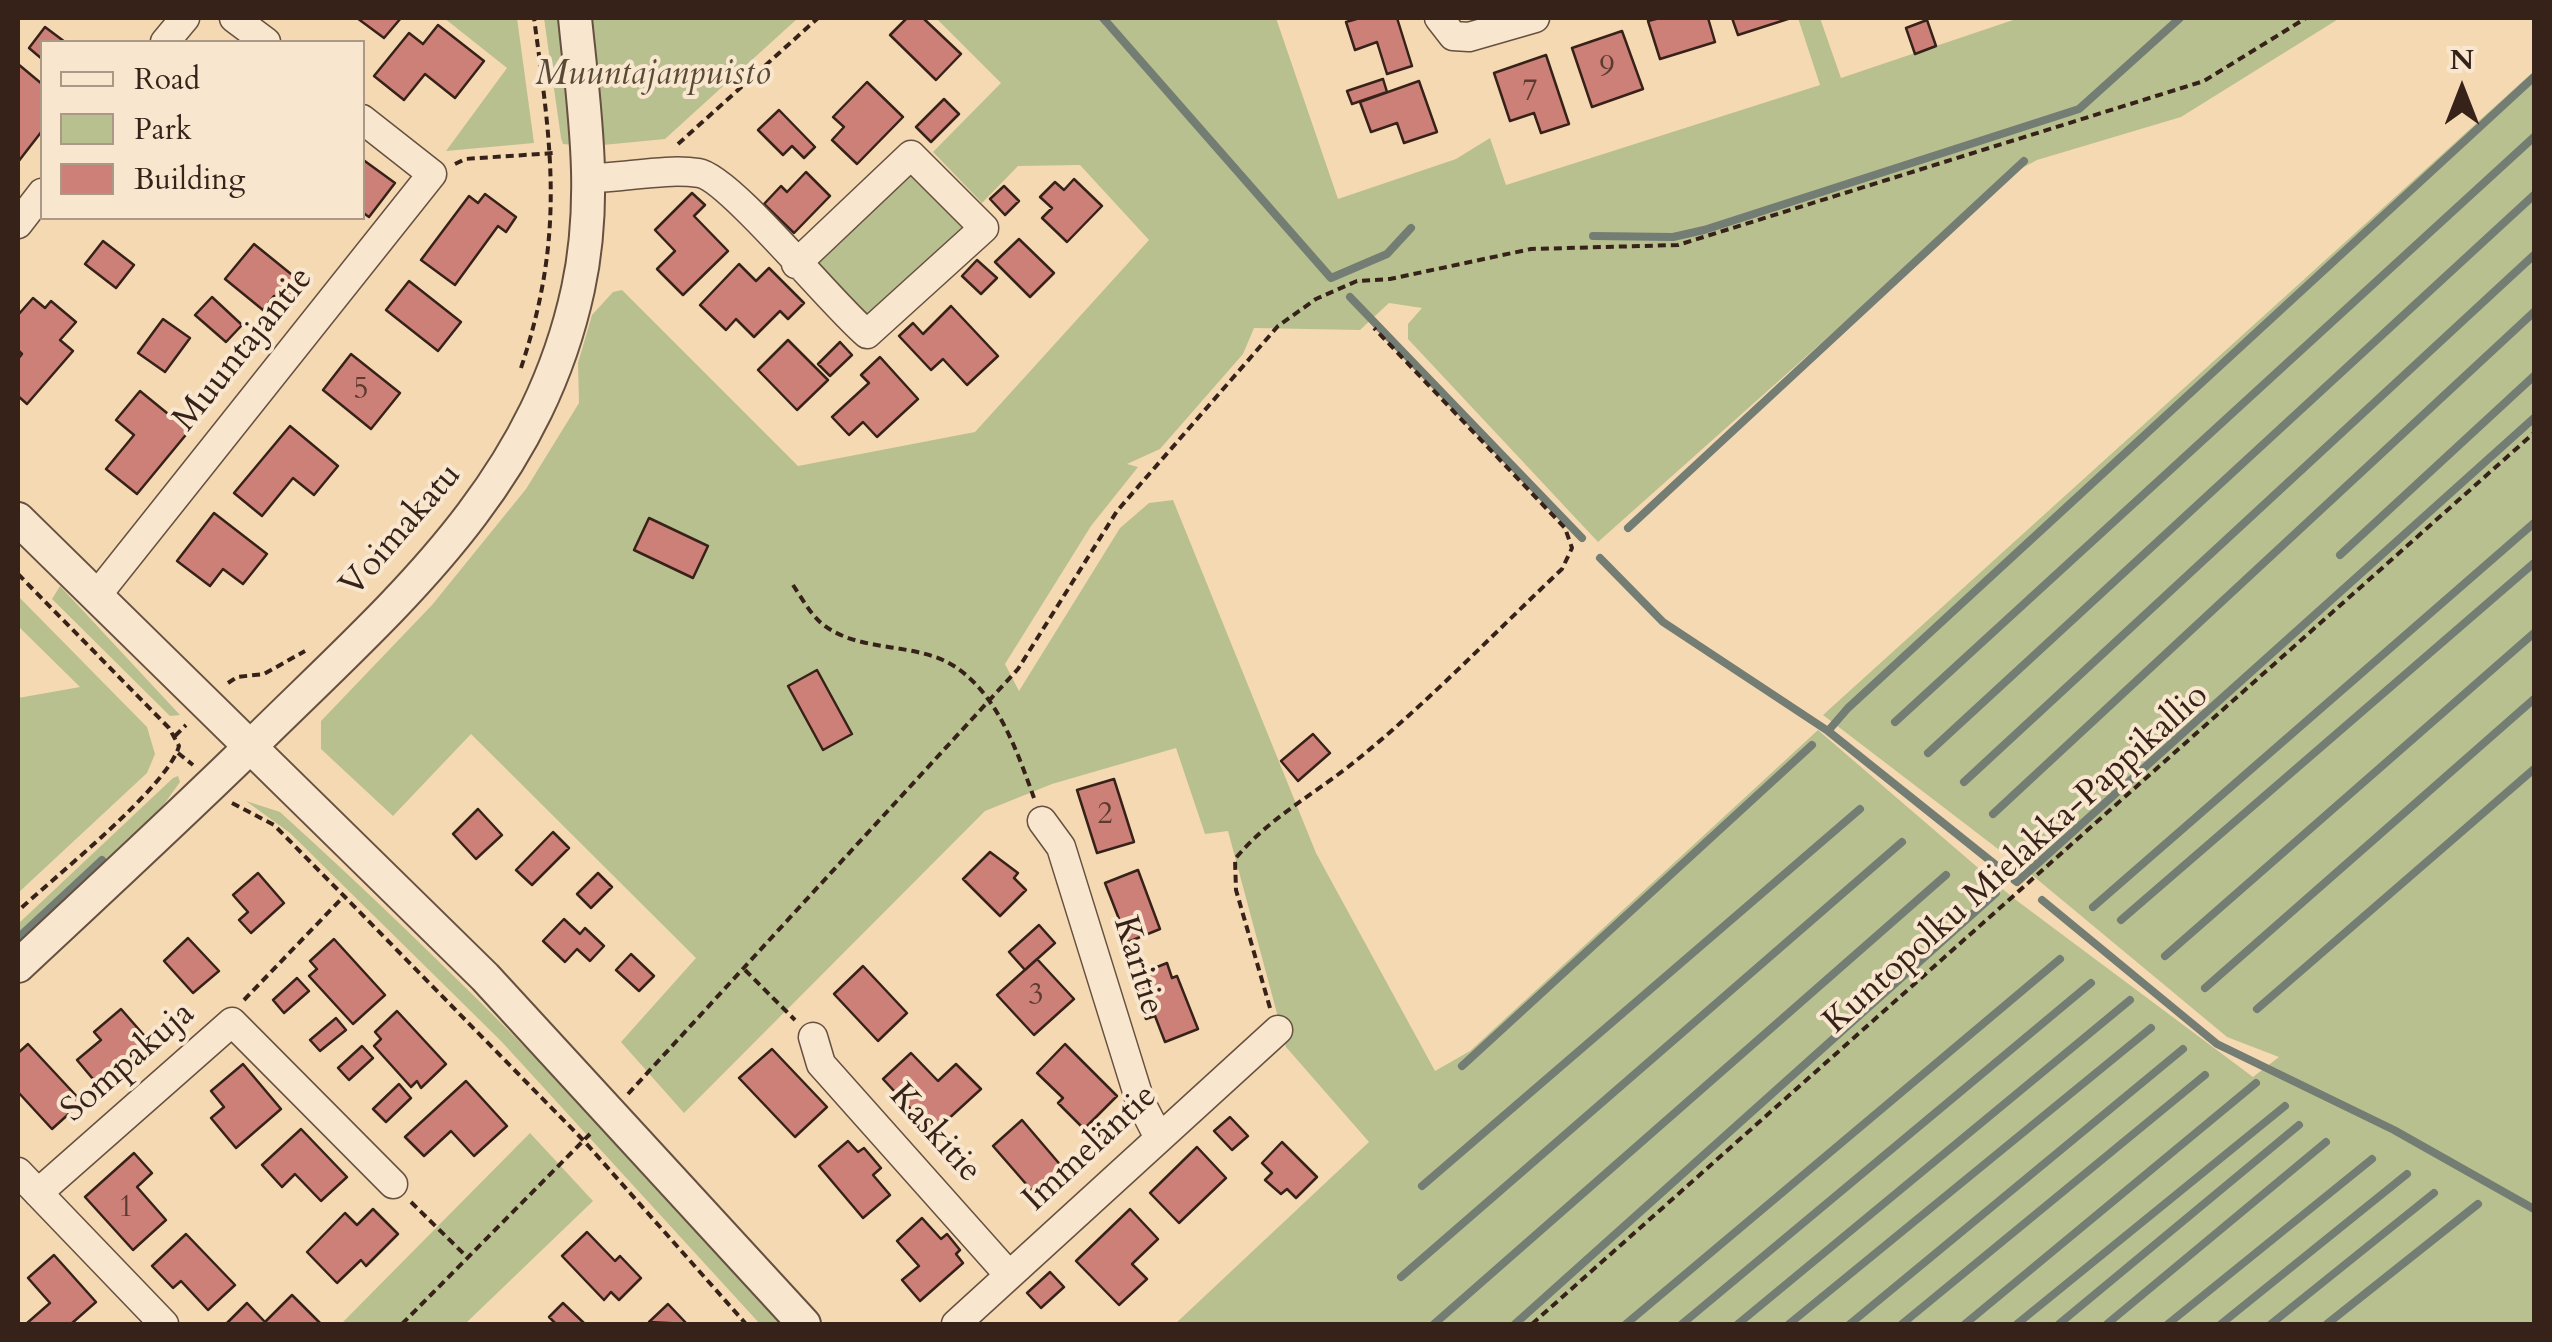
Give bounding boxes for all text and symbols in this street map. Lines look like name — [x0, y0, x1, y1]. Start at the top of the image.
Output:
legend — [40, 40, 365, 220]
north arrow — [2412, 40, 2512, 140]
text: N — [2450, 41, 2474, 79]
house number: 9 — [1599, 51, 1615, 87]
park label: Muuntajanpuisto — [535, 55, 771, 97]
text: Road — [134, 59, 200, 100]
house number: 7 — [1522, 75, 1538, 111]
text: Park — [134, 109, 192, 150]
text: Building — [134, 159, 245, 200]
street label: Muuntajantie — [165, 259, 323, 441]
house number: 5 — [353, 373, 369, 409]
street label: Voimakatu — [333, 456, 471, 606]
street label: Kuntopolku Mielakka-Pappikallio — [1816, 676, 2218, 1044]
house number: 2 — [1097, 798, 1113, 834]
street label: Karitie — [1102, 912, 1172, 1020]
house number: 3 — [1028, 979, 1044, 1015]
street label: Sompakuja — [54, 994, 204, 1132]
street label: Kaskitie — [879, 1076, 989, 1192]
street label: Immeläntie — [1015, 1076, 1167, 1222]
house number: 1 — [118, 1191, 134, 1227]

